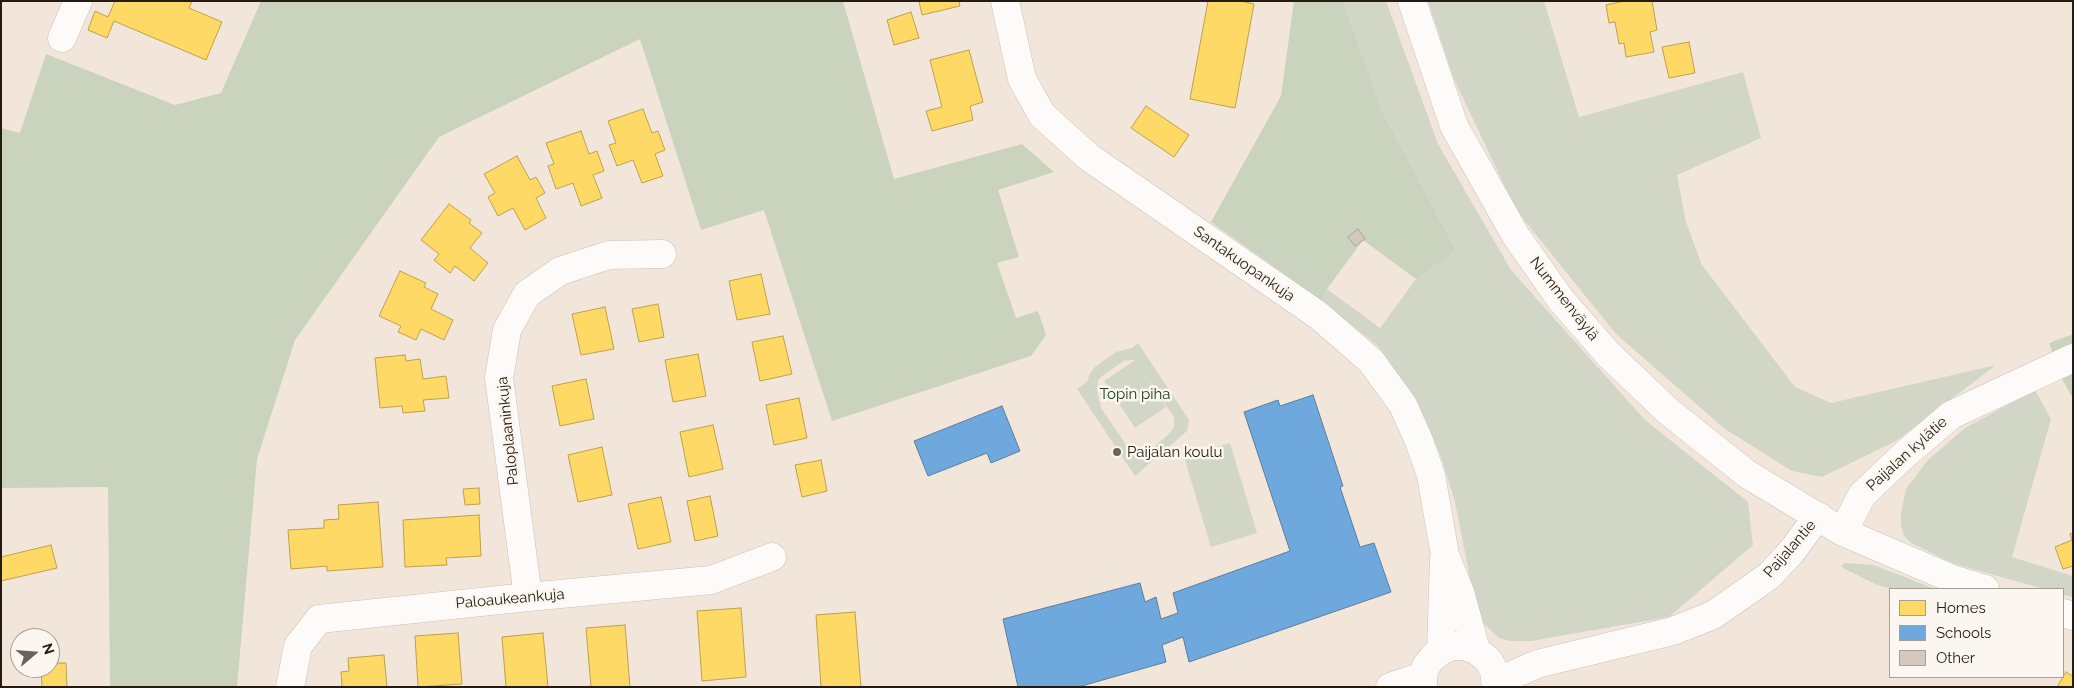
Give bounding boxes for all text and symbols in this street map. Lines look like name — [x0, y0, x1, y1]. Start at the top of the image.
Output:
street label: Santakuopankuja — [1190, 222, 1298, 306]
street label: Nummenväylä — [1526, 253, 1602, 345]
street label: Paloplaaninkuja — [493, 376, 523, 486]
park label: Topin piha — [1100, 385, 1170, 403]
street label: Paijalan kylätie — [1863, 413, 1951, 495]
place label: Paijalan koulu — [1127, 443, 1222, 461]
marker: Paijalan koulu — [1111, 446, 1123, 458]
street label: Paijalantie — [1760, 517, 1820, 581]
street label: Paloaukeankuja — [455, 585, 565, 613]
legend — [1889, 588, 2064, 678]
text: Homes — [1936, 599, 1986, 617]
text: Schools — [1936, 624, 1991, 642]
north arrow — [10, 628, 60, 678]
text: N — [39, 641, 58, 656]
text: Other — [1936, 649, 1975, 667]

